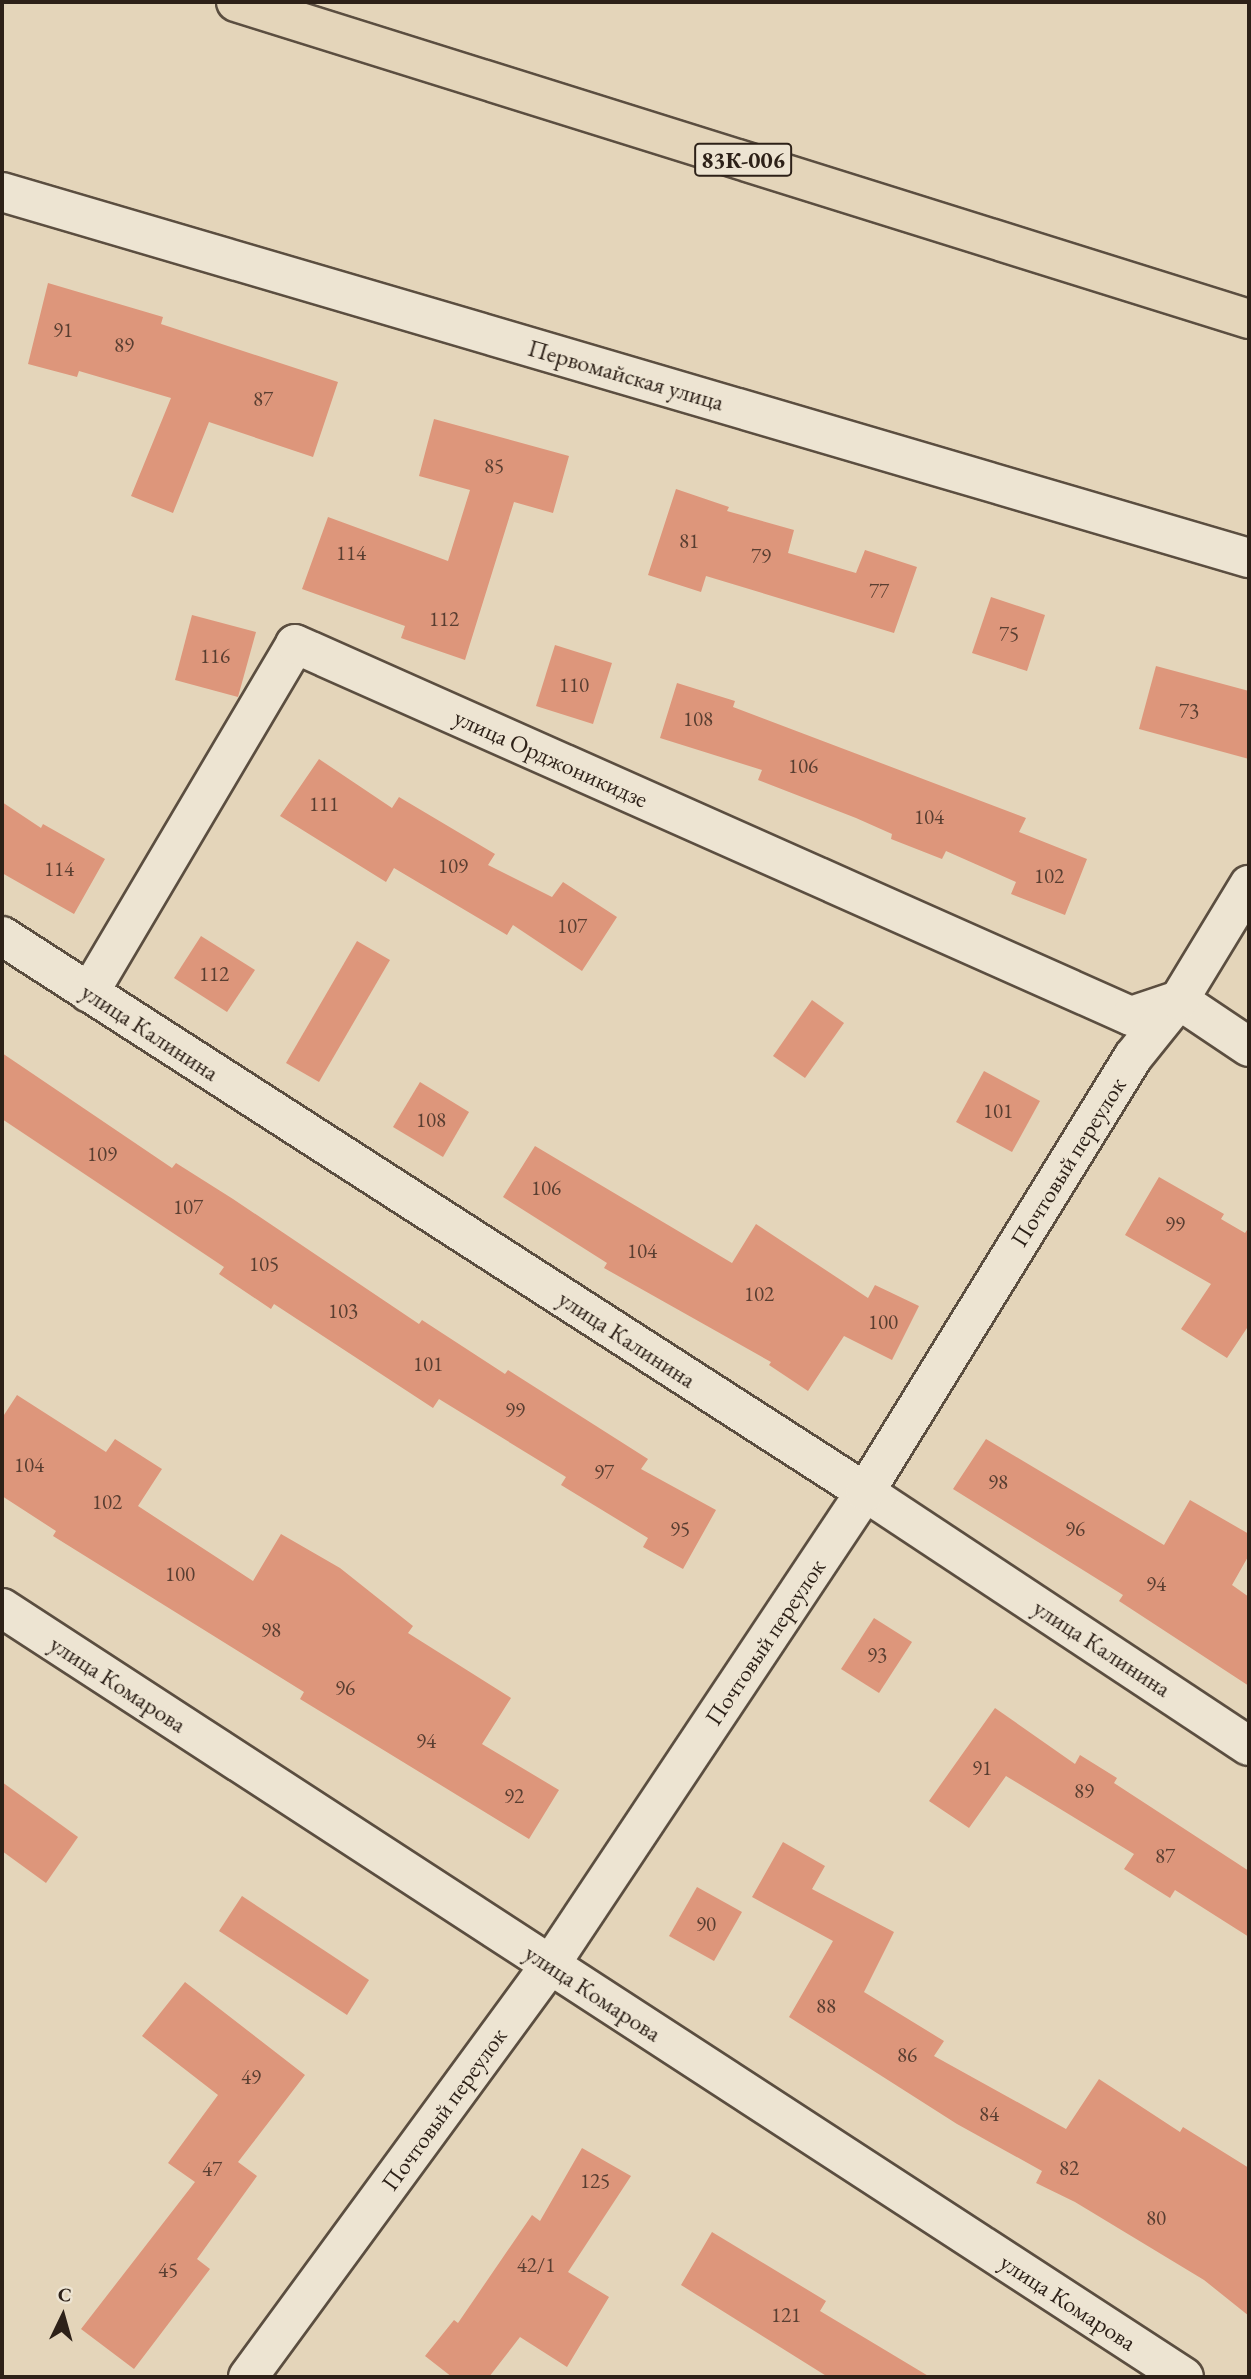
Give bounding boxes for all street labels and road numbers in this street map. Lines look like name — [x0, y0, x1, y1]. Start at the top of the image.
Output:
road number: 83К-006 — [694, 140, 792, 180]
street label: Первомайская улица — [525, 333, 727, 417]
street label: улица Орджоникидзе — [450, 702, 652, 814]
street label: улица Калинина — [76, 977, 224, 1087]
street label: Почтовый переулок — [1004, 1072, 1132, 1252]
street label: улица Калинина — [553, 1284, 701, 1394]
street label: Почтовый переулок — [699, 1553, 831, 1731]
street label: улица Калинина — [1028, 1593, 1176, 1703]
street label: улица Комарова — [45, 1629, 191, 1739]
street label: улица Комарова — [520, 1938, 666, 2048]
street label: Почтовый переулок — [375, 2022, 513, 2196]
street label: улица Комарова — [995, 2247, 1141, 2357]

